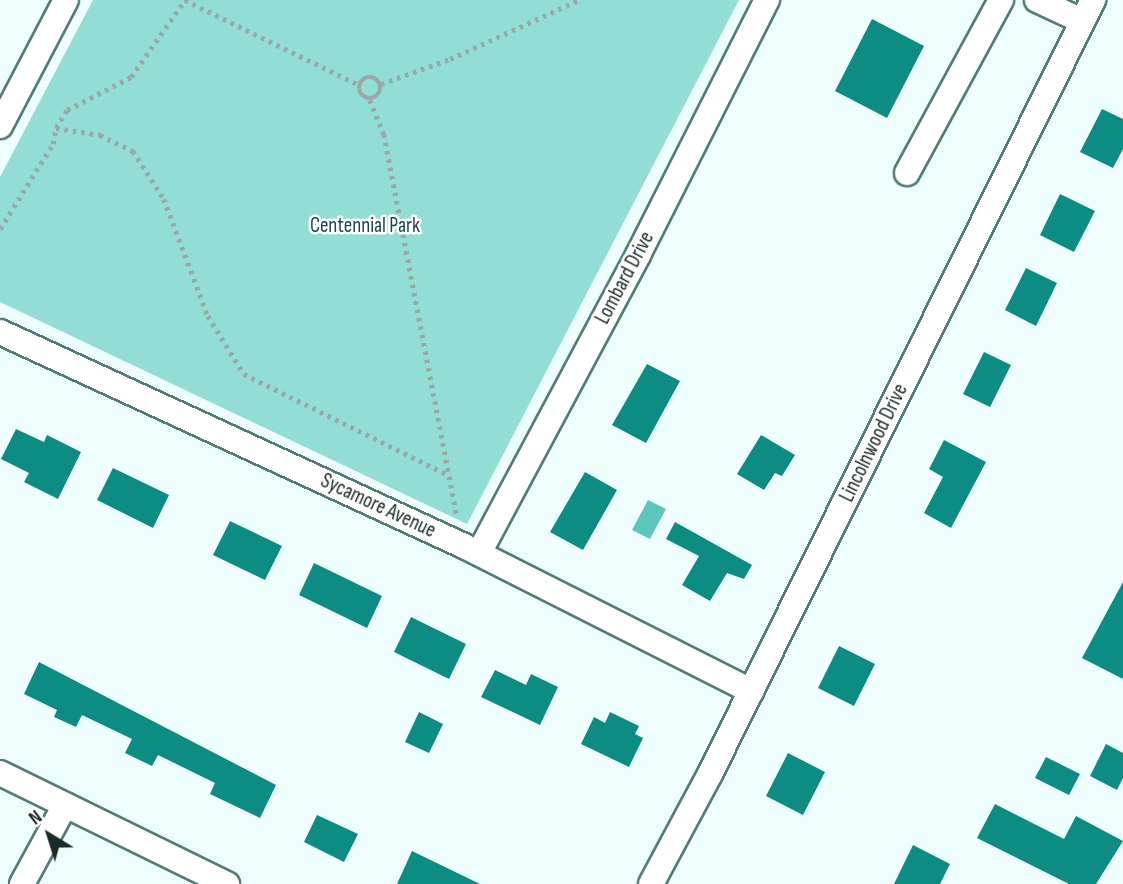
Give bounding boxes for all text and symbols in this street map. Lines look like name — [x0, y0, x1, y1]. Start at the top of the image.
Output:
park label: Centennial Park — [310, 213, 420, 239]
street label: Lombard Drive — [590, 228, 660, 328]
street label: Lincolnwood Drive — [835, 380, 913, 506]
street label: Sycamore Avenue — [316, 468, 440, 544]
north arrow — [14, 800, 84, 870]
text: N — [25, 806, 47, 830]

